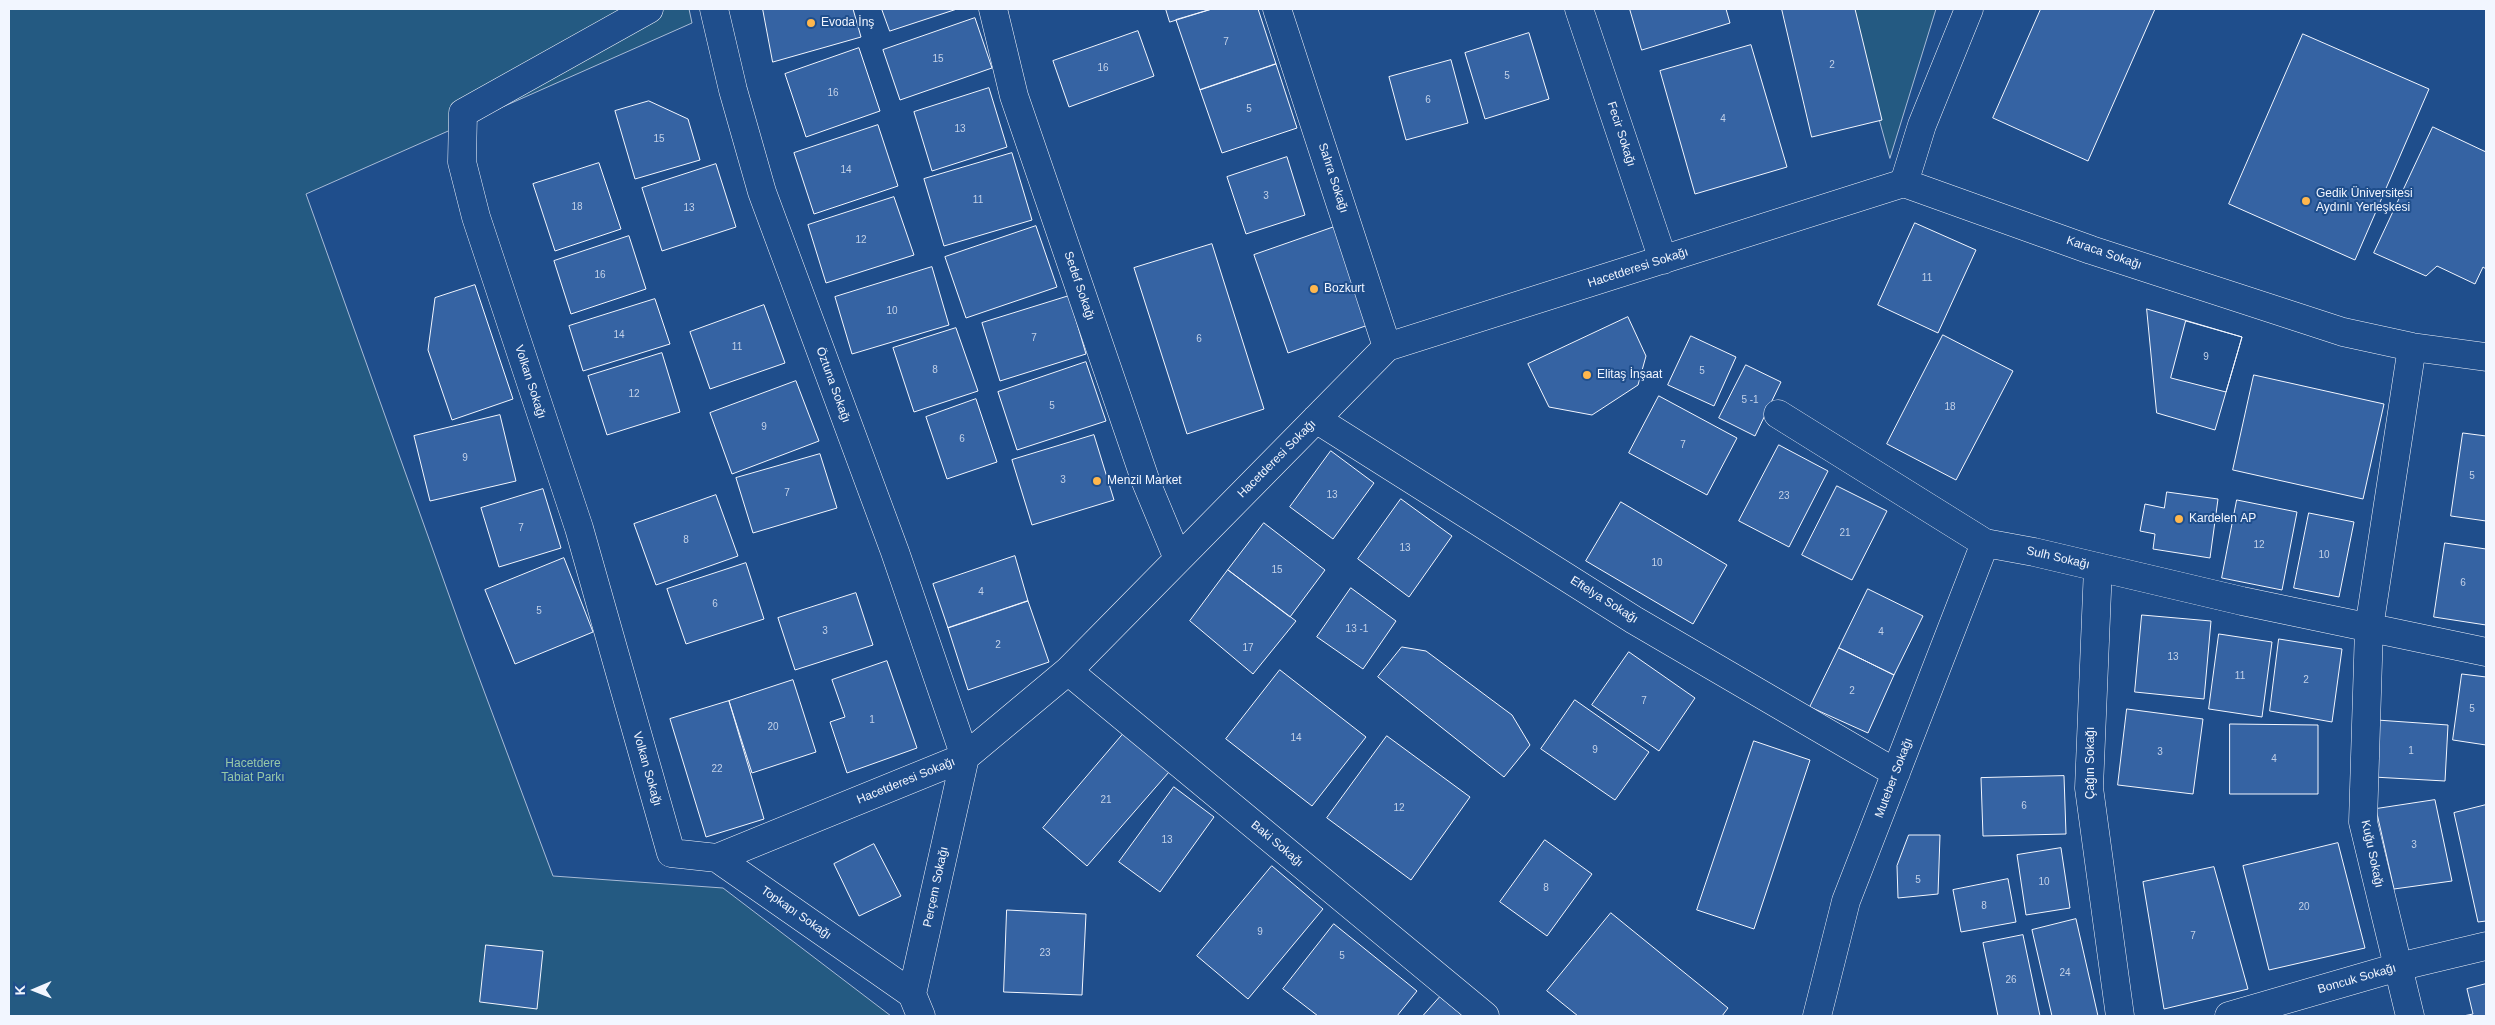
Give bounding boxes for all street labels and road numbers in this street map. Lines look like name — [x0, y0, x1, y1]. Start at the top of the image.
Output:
street label: Fecir Sokağı — [1604, 100, 1638, 168]
street label: Sahra Sokağı — [1315, 141, 1351, 215]
street label: Karaca Sokağı — [2064, 233, 2144, 273]
street label: Hacetderesi Sokağı — [1586, 245, 1690, 291]
street label: Sedef Sokağı — [1060, 250, 1098, 322]
street label: Volkan Sokağı — [511, 343, 549, 421]
street label: Öztuna Sokağı — [813, 345, 853, 425]
street label: Hacetderesi Sokağı — [1235, 417, 1319, 501]
street label: Sulh Sokağı — [2025, 544, 2091, 572]
street label: Eftelya Sokağı — [1567, 573, 1641, 627]
street label: Çağın Sokağı — [2084, 727, 2098, 799]
street label: Volkan Sokağı — [630, 730, 664, 808]
street label: Muteber Sokağı — [1872, 736, 1916, 820]
street label: Hacetderesi Sokağı — [855, 755, 957, 807]
street label: Baki Sokağı — [1248, 818, 1306, 870]
street label: Kuğu Sokağı — [2358, 819, 2386, 889]
street label: Perçem Sokağı — [920, 845, 952, 929]
street label: Topkapı Sokağı — [758, 883, 834, 943]
street label: Boncuk Sokağı — [2316, 961, 2398, 997]

